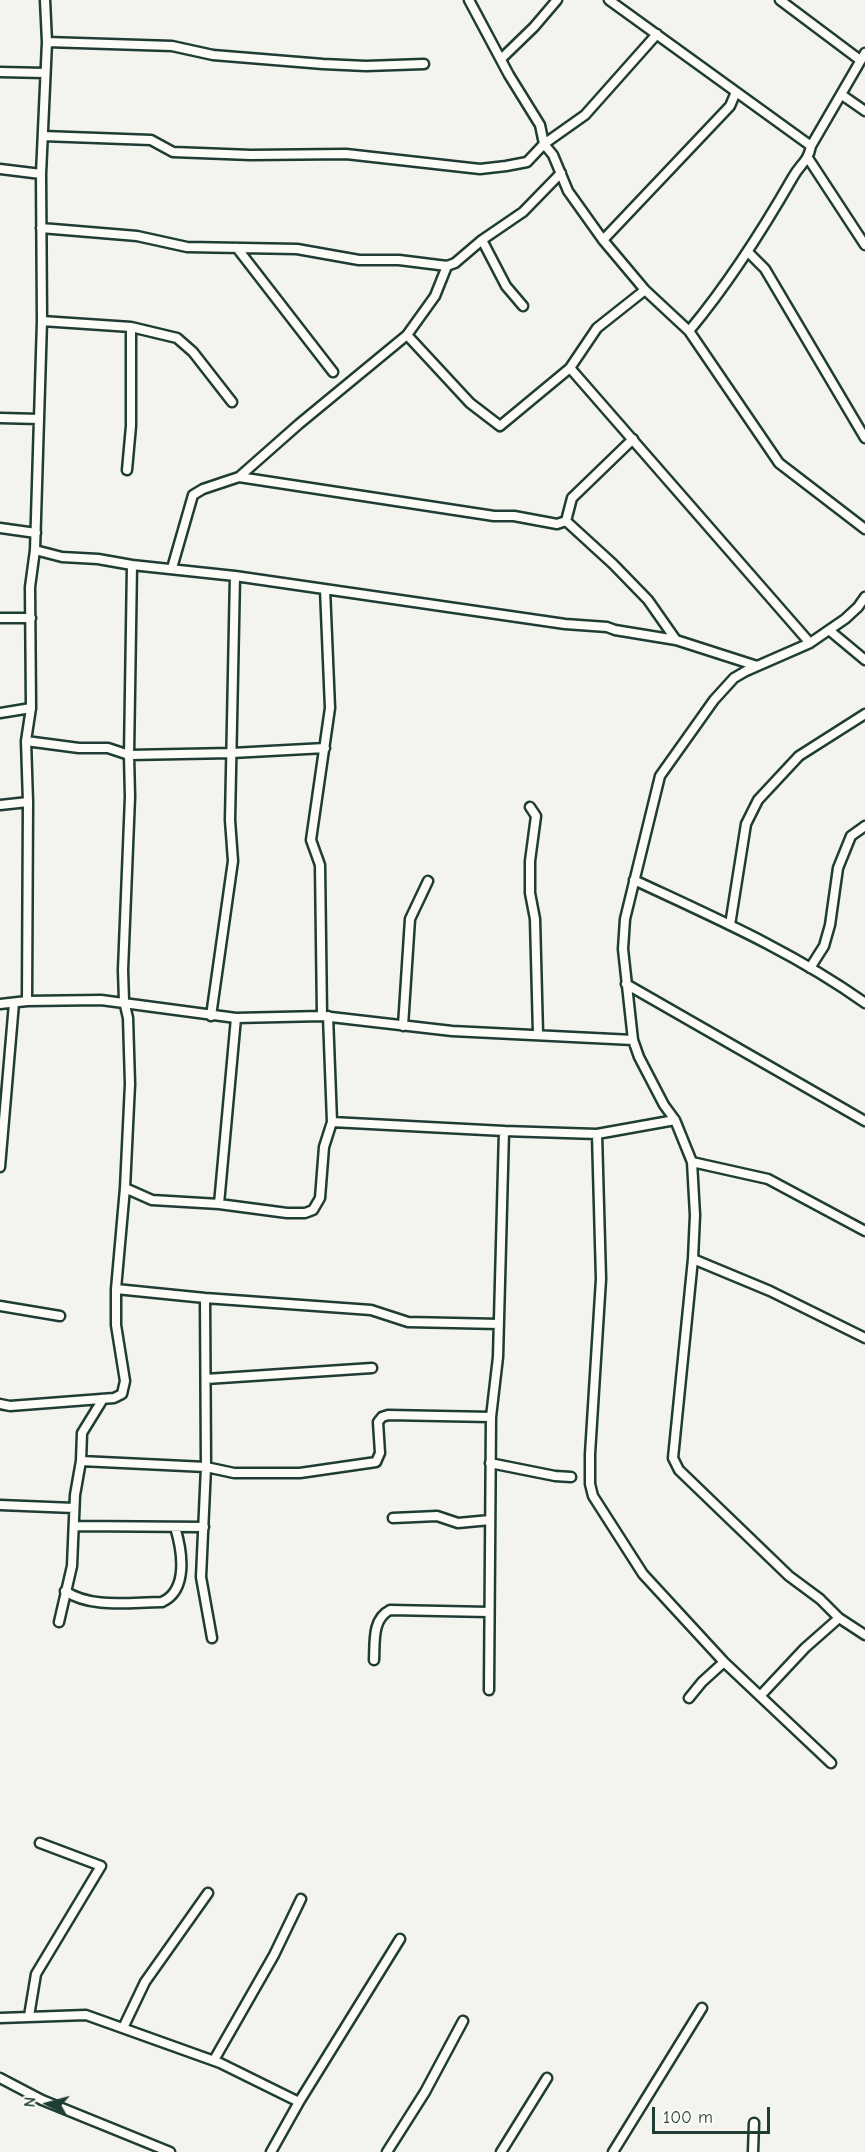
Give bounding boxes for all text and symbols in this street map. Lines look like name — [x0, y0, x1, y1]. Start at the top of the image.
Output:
north arrow — [18, 2074, 78, 2134]
scale bar — [655, 2095, 774, 2133]
text: N — [21, 2096, 40, 2108]
text: 100 m — [663, 2107, 713, 2128]

